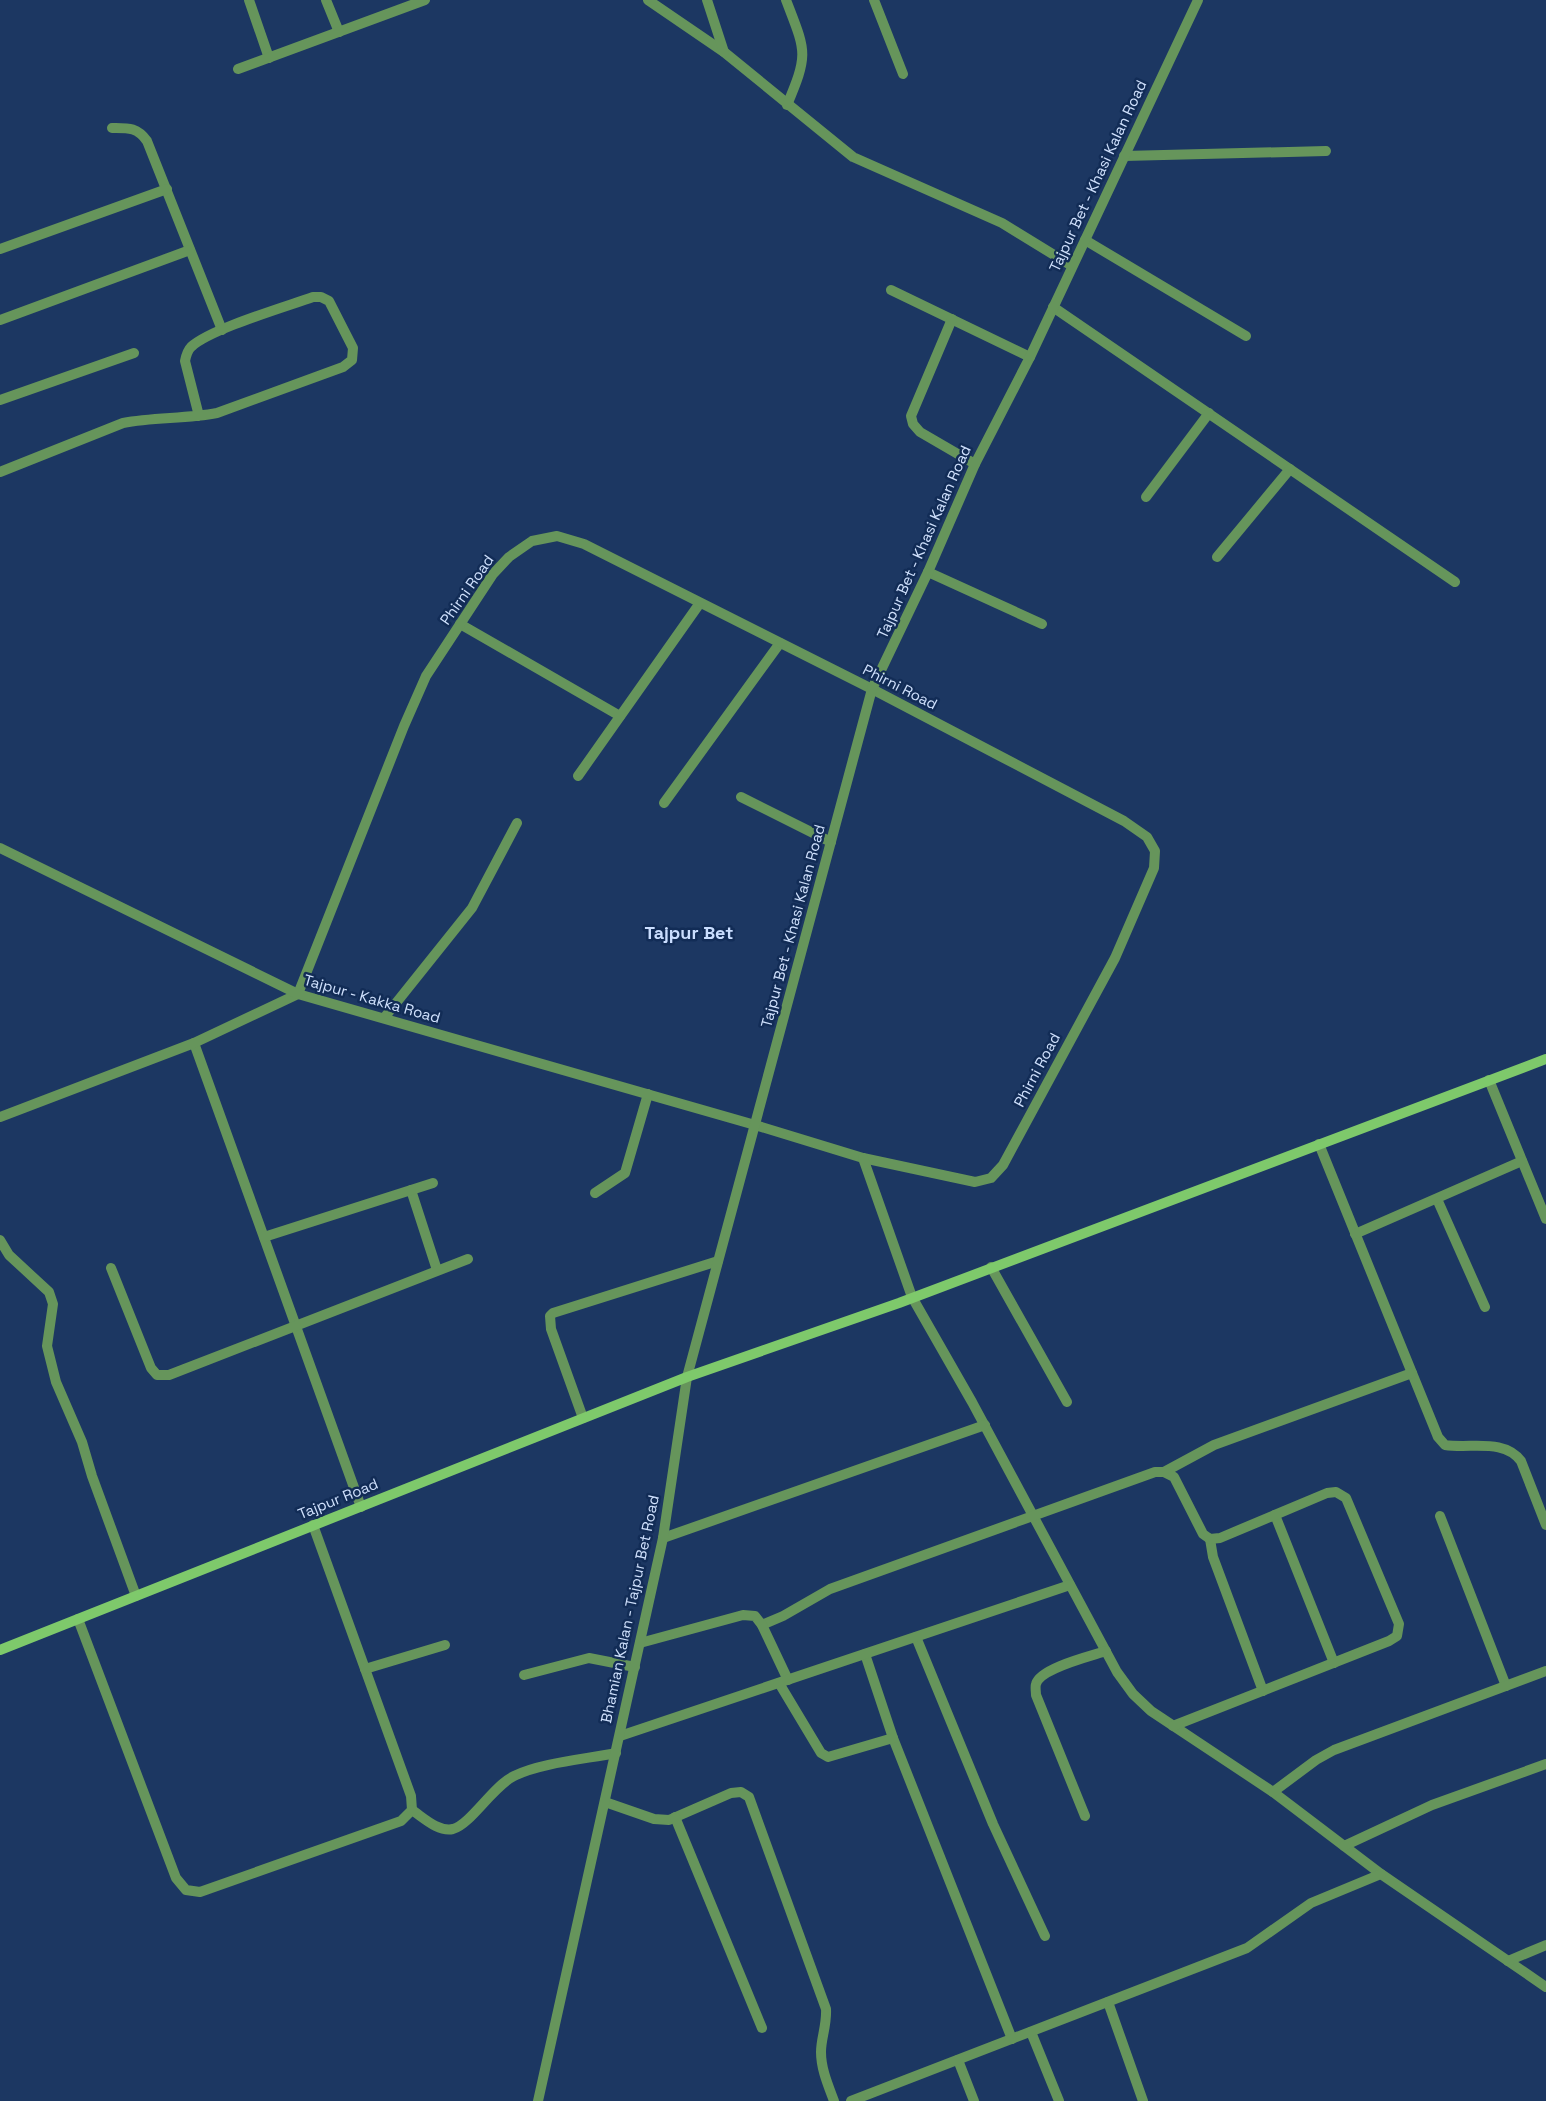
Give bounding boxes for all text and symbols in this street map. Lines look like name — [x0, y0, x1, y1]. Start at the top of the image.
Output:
street label: Tajpur Bet - Khasi Kalan Road — [1045, 77, 1150, 275]
street label: Tajpur Bet - Khasi Kalan Road — [872, 442, 975, 641]
street label: Phirni Road — [436, 551, 498, 628]
street label: Phirni Road — [860, 660, 941, 713]
street label: Tajpur Bet - Khasi Kalan Road — [756, 822, 829, 1030]
district label: Tajpur Bet — [645, 921, 733, 944]
street label: Tajpur - Kakka Road — [302, 970, 443, 1027]
street label: Phirni Road — [1009, 1030, 1064, 1110]
street label: Tajpur Road — [295, 1474, 381, 1523]
street label: Bhamian Kalan - Tajpur Bet Road — [596, 1493, 663, 1725]

